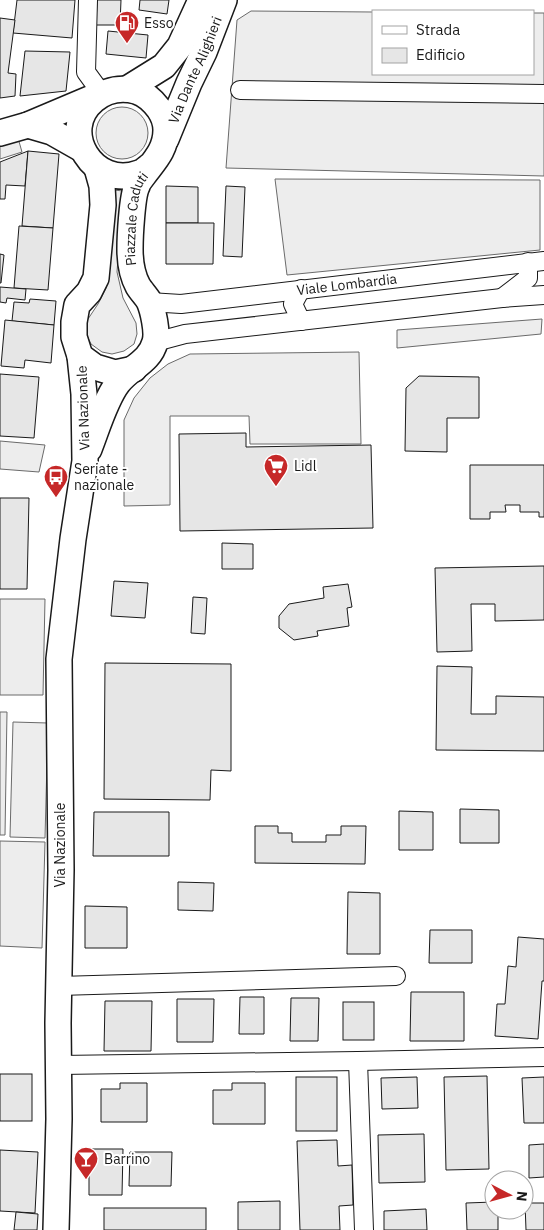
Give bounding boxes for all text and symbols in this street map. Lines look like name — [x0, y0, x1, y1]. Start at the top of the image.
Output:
fuel station icon: Esso — [114, 10, 140, 44]
legend — [372, 10, 534, 75]
place label: Esso — [144, 14, 174, 32]
street label: Via Dante Alighieri — [164, 14, 226, 126]
text: Strada — [416, 20, 460, 39]
text: Edificio — [416, 45, 465, 64]
street label: Piazzale Caduti — [121, 168, 152, 267]
street label: Viale Lombardia — [296, 269, 399, 299]
street label: Via Nazionale — [73, 365, 93, 451]
supermarket icon: Lidl — [263, 453, 289, 487]
place label: Lidl — [294, 457, 317, 475]
place label: Seriate - nazionale — [74, 460, 134, 494]
bus stop icon: Seriate - nazionale — [43, 464, 69, 498]
street label: Via Nazionale — [51, 802, 69, 887]
bar icon: Barrino — [73, 1146, 99, 1180]
place label: Barrino — [104, 1150, 150, 1168]
north arrow — [484, 1170, 534, 1220]
text: N — [512, 1190, 531, 1202]

